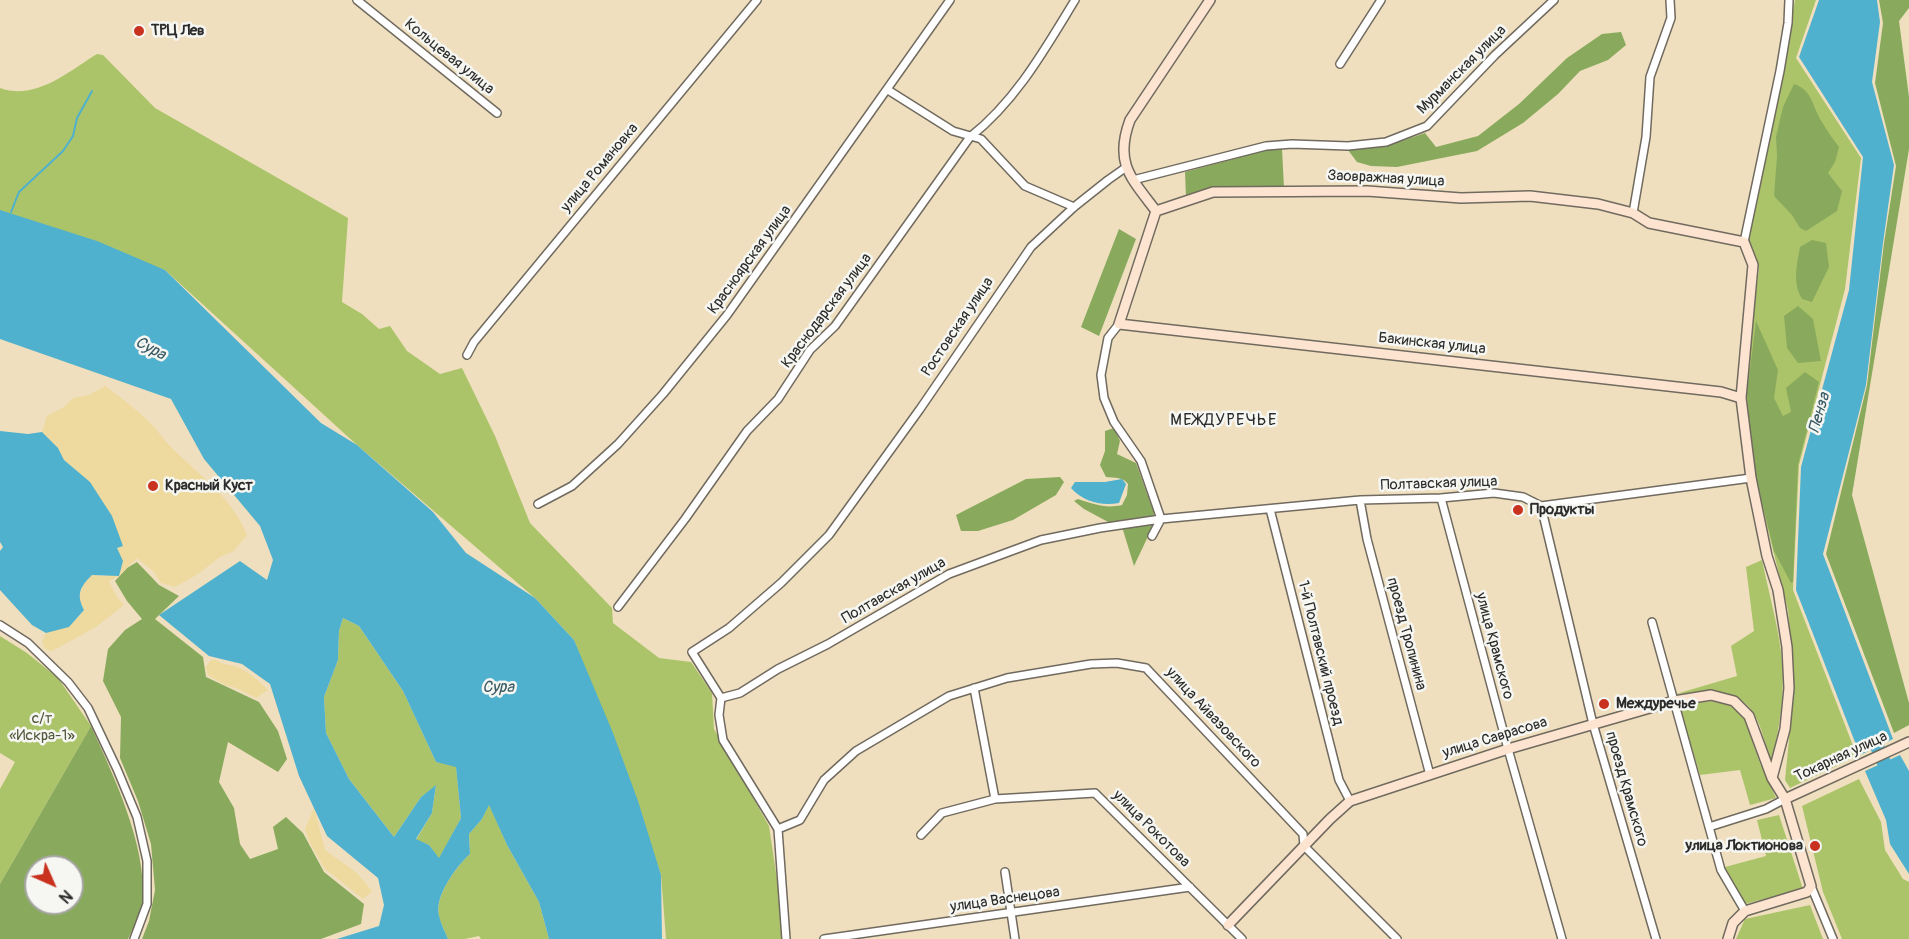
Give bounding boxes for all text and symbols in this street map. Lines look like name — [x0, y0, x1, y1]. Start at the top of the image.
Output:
street label: Кольцевая улица — [400, 15, 498, 99]
place label: ТРЦ Лев — [151, 22, 204, 40]
street label: Мурманская улица — [1414, 22, 1510, 118]
marker: ТРЦ Лев — [132, 24, 146, 38]
street label: улица Романовка — [558, 120, 642, 216]
street label: Заовражная улица — [1327, 167, 1445, 191]
street label: Красноярская улица — [705, 202, 795, 318]
street label: Краснодарская улица — [778, 250, 876, 372]
street label: Ростовская улица — [918, 274, 998, 380]
street label: Бакинская улица — [1377, 329, 1487, 359]
water label: Сура — [132, 333, 168, 365]
water label: Пенза — [1805, 391, 1835, 435]
district label: МЕЖДУРЕЧЬЕ — [1170, 411, 1278, 431]
street label: Полтавская улица — [1380, 473, 1498, 495]
place label: Красный Куст — [165, 477, 253, 495]
marker: Красный Куст — [146, 479, 160, 493]
place label: Продукты — [1530, 501, 1594, 519]
marker: Продукты — [1511, 503, 1525, 517]
street label: Полтавская улица — [839, 554, 949, 628]
street label: проезд Тропинина — [1382, 576, 1430, 692]
street label: 1-й Полтавский проезд — [1293, 579, 1347, 727]
street label: улица Крамского — [1471, 591, 1517, 701]
street label: улица Айвазовского — [1162, 664, 1264, 772]
water label: Сура — [482, 678, 514, 698]
place label: Междуречье — [1616, 695, 1696, 713]
marker: Междуречье — [1597, 697, 1611, 711]
park label: с/т «Искра-1» — [9, 710, 75, 745]
street label: улица Саврасова — [1441, 714, 1549, 762]
street label: Токарная улица — [1792, 728, 1890, 786]
street label: проезд Крамского — [1601, 729, 1651, 849]
street label: улица Рокотова — [1109, 787, 1193, 871]
place label: улица Локтионова — [1685, 837, 1803, 855]
marker: улица Локтионова — [1808, 839, 1822, 853]
north arrow — [24, 855, 84, 915]
street label: улица Васнецова — [949, 883, 1061, 917]
text: N — [54, 885, 76, 907]

